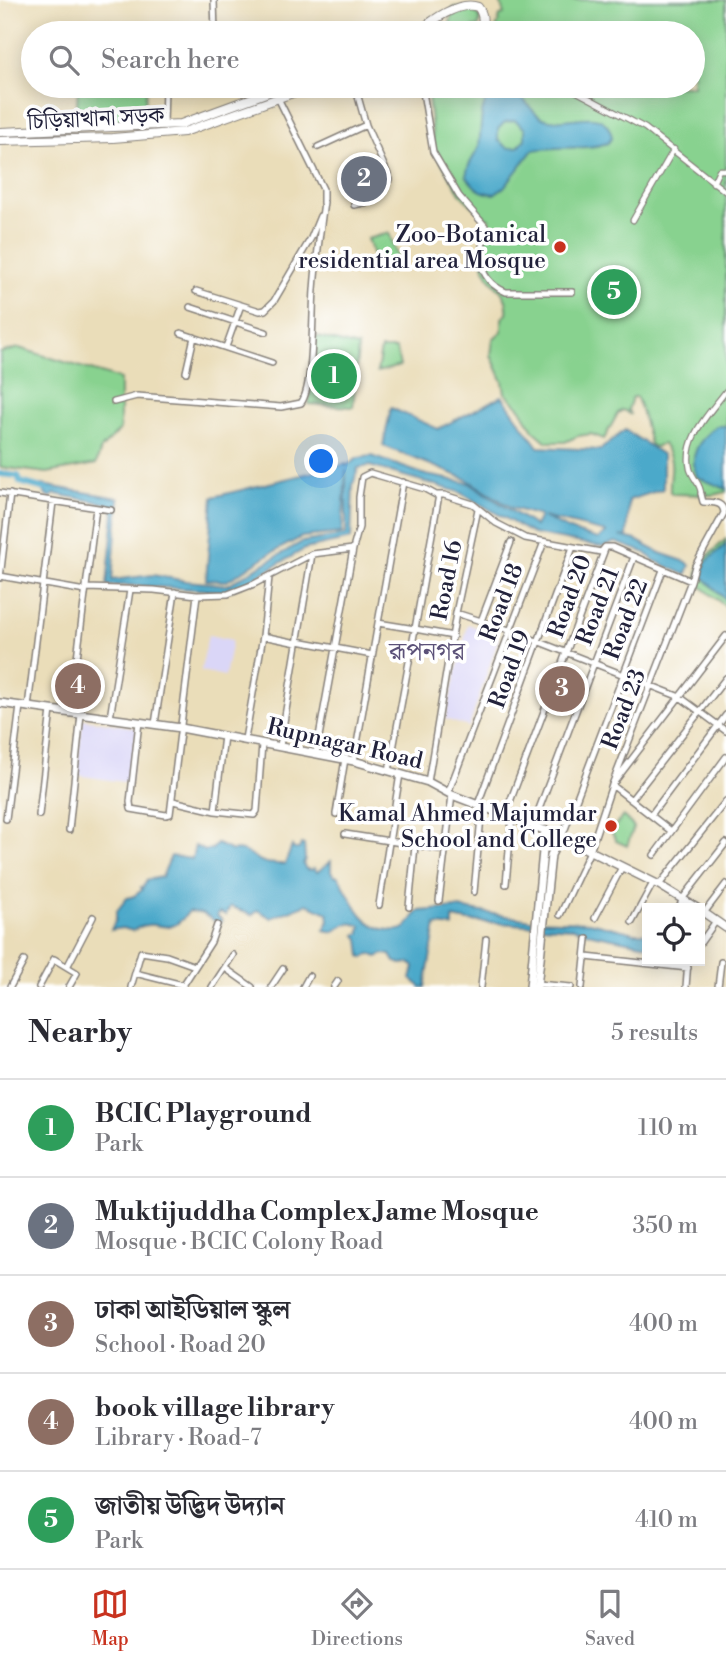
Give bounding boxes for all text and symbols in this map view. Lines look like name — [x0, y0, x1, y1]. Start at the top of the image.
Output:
search box — [21, 21, 705, 98]
icon: search — [45, 41, 83, 79]
text: Search here — [101, 44, 240, 76]
street label: চিড়িয়াখানা সড়ক — [26, 101, 166, 137]
pin: 2 — [341, 153, 387, 205]
place label: Zoo-Botanical residential area Mosque — [298, 221, 546, 275]
marker: Zoo-Botanical residential area Mosque — [552, 239, 568, 255]
pin: 5 — [591, 266, 637, 318]
pin: 1 — [311, 350, 357, 402]
your location — [304, 444, 338, 478]
street label: Road 16 — [426, 538, 468, 623]
street label: Road 20 — [542, 551, 598, 642]
street label: Road 18 — [474, 559, 530, 645]
street label: Road 21 — [570, 563, 626, 649]
street label: Road 22 — [598, 575, 654, 664]
street label: Road 19 — [483, 626, 537, 712]
district label: রূপনগর — [388, 636, 467, 668]
pin: 4 — [55, 660, 101, 712]
pin: 3 — [539, 663, 585, 715]
street label: Road 23 — [596, 665, 652, 754]
street label: Rupnagar Road — [264, 712, 425, 776]
place label: Kamal Ahmed Majumdar School and College — [338, 800, 597, 854]
marker: Kamal Ahmed Majumdar School and College — [603, 818, 619, 834]
map controls — [642, 903, 705, 966]
button: locate — [642, 903, 705, 966]
text: Nearby — [28, 1014, 132, 1052]
text: 5 results — [611, 1019, 698, 1047]
text: BCIC Playground — [95, 1098, 312, 1130]
text: 1 — [45, 1114, 57, 1142]
text: 110 m — [638, 1114, 698, 1142]
text: Park — [95, 1130, 143, 1158]
text: Muktijuddha Complex Jame Mosque — [95, 1196, 539, 1228]
text: 2 — [44, 1212, 58, 1240]
text: 350 m — [632, 1212, 698, 1240]
text: Mosque · BCIC Colony Road — [95, 1228, 383, 1256]
text: ঢাকা আইডিয়াল স্কুল — [95, 1294, 290, 1326]
text: 3 — [44, 1310, 58, 1338]
text: 400 m — [629, 1310, 698, 1338]
text: School · Road 20 — [95, 1331, 266, 1359]
text: book village library — [95, 1392, 335, 1424]
text: 4 — [43, 1408, 59, 1436]
text: 400 m — [629, 1408, 698, 1436]
text: Library · Road-7 — [95, 1424, 262, 1452]
text: জাতীয় উদ্ভিদ উদ্যান — [95, 1490, 285, 1522]
text: 5 — [44, 1506, 58, 1534]
text: 410 m — [635, 1506, 698, 1534]
text: Park — [95, 1527, 143, 1555]
tab: Map — [91, 1585, 129, 1651]
tab: Directions — [311, 1585, 403, 1651]
tab: Saved — [585, 1585, 635, 1651]

